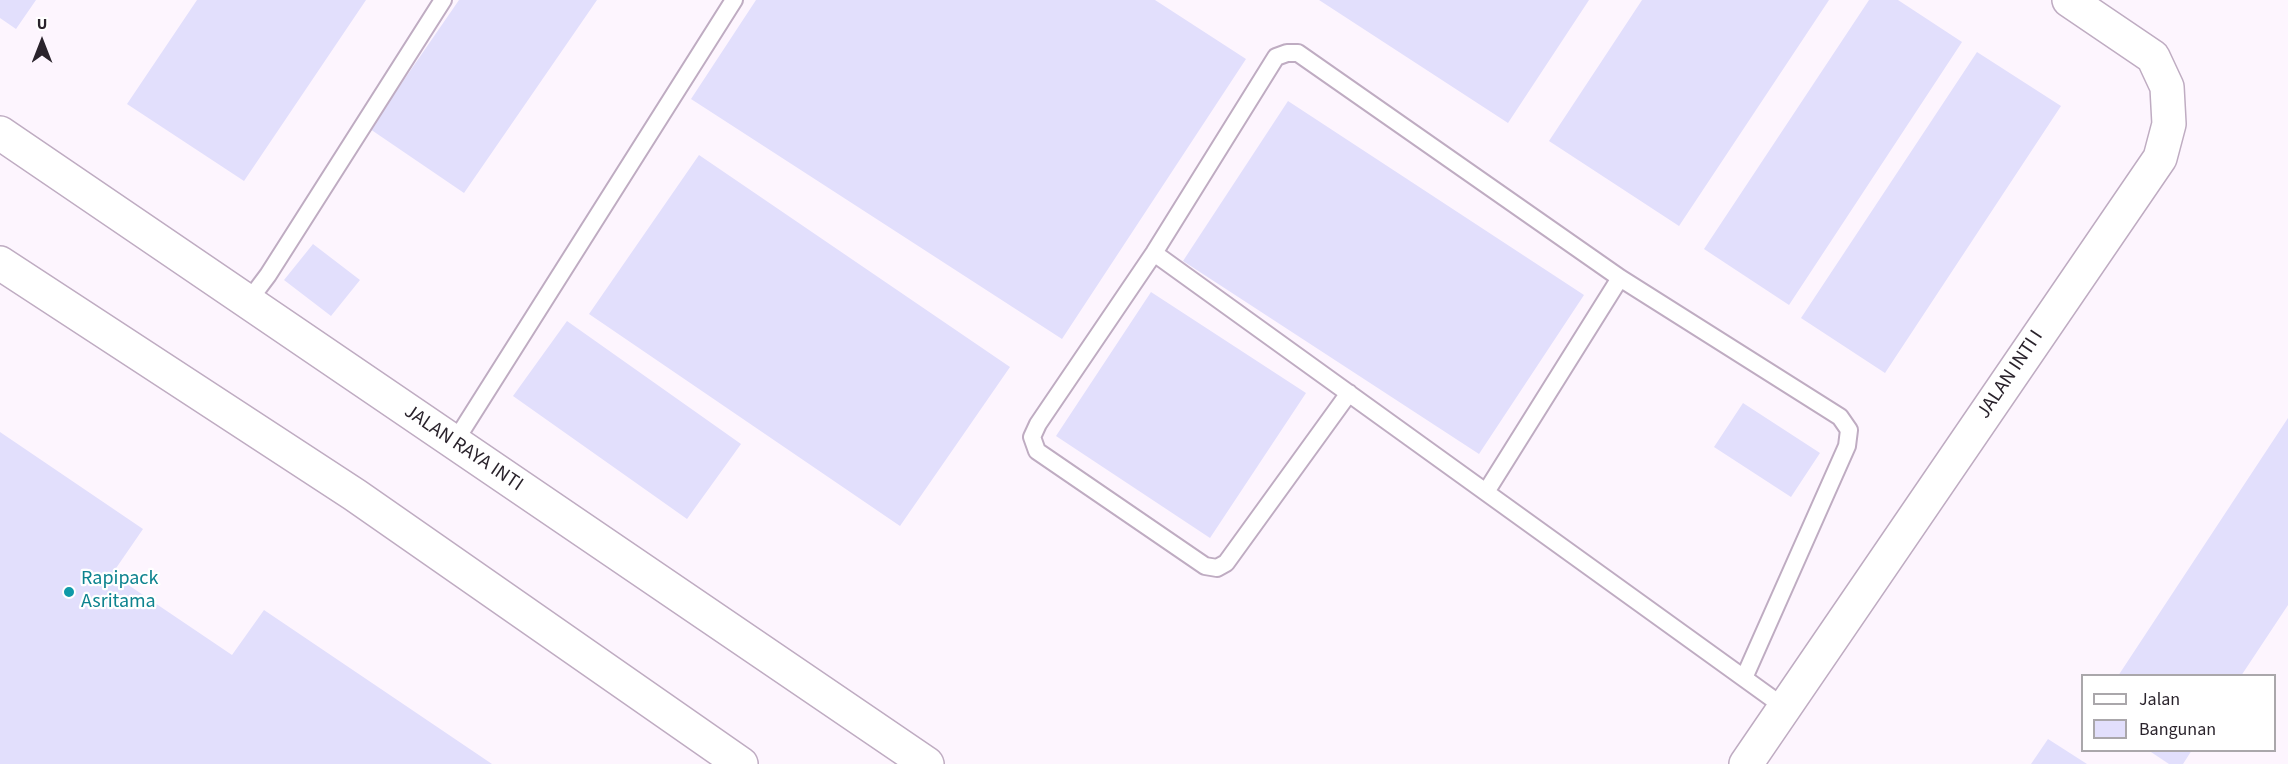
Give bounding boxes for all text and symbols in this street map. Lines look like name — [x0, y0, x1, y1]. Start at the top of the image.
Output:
north arrow — [12, 12, 72, 72]
text: U — [37, 13, 47, 35]
street label: JALAN INTI I — [1973, 326, 2049, 424]
street label: JALAN RAYA INTI — [399, 400, 527, 498]
place label: Rapipack Asritama — [81, 568, 158, 615]
marker: Rapipack Asritama — [62, 585, 76, 599]
legend — [2081, 674, 2276, 752]
text: Jalan — [2139, 687, 2180, 712]
text: Bangunan — [2139, 717, 2216, 742]

